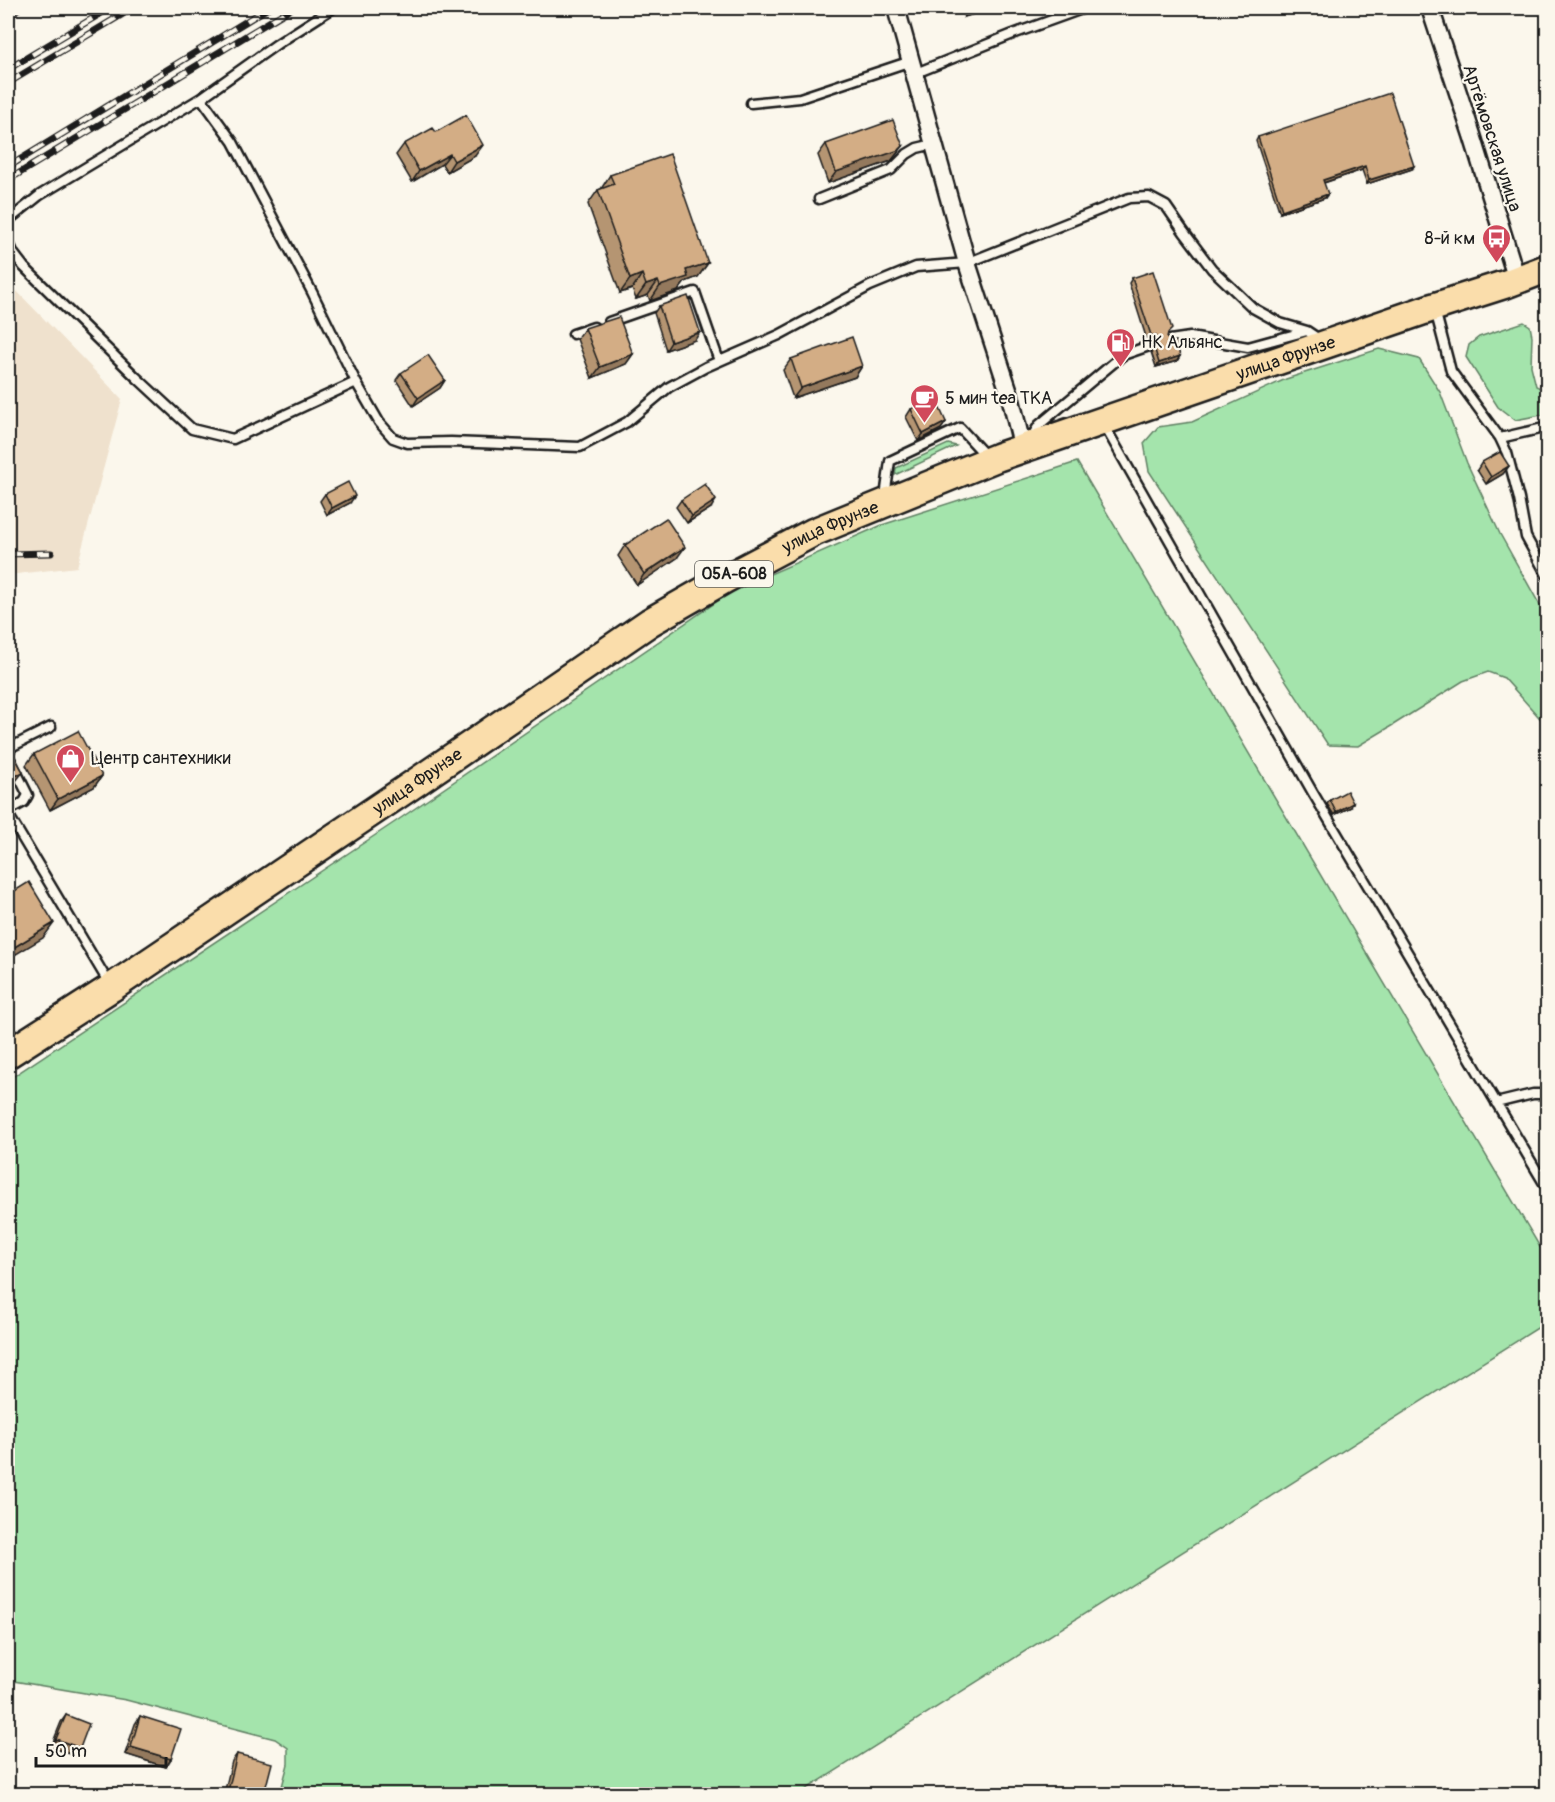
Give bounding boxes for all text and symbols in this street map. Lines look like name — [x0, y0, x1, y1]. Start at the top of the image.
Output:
street label: Артёмовская улица — [1457, 62, 1527, 214]
bus stop icon: 8-й км — [1480, 222, 1512, 264]
place label: 8-й км — [1425, 227, 1475, 250]
fuel station icon: НК Альянс — [1104, 326, 1136, 368]
street label: улица Фрунзе — [1232, 330, 1339, 386]
place label: НК Альянс — [1141, 331, 1223, 354]
cafe icon: 5 мин tea TKA — [908, 382, 940, 424]
place label: 5 мин tea TKA — [945, 387, 1053, 410]
street label: улица Фрунзе — [777, 495, 882, 559]
road number: 05А-608 — [695, 561, 773, 587]
shop icon: Центр сантехники — [54, 742, 86, 784]
street label: улица Фрунзе — [367, 743, 467, 820]
place label: Центр сантехники — [91, 747, 231, 770]
scale bar — [36, 1730, 166, 1768]
text: 50 m — [45, 1740, 87, 1763]

